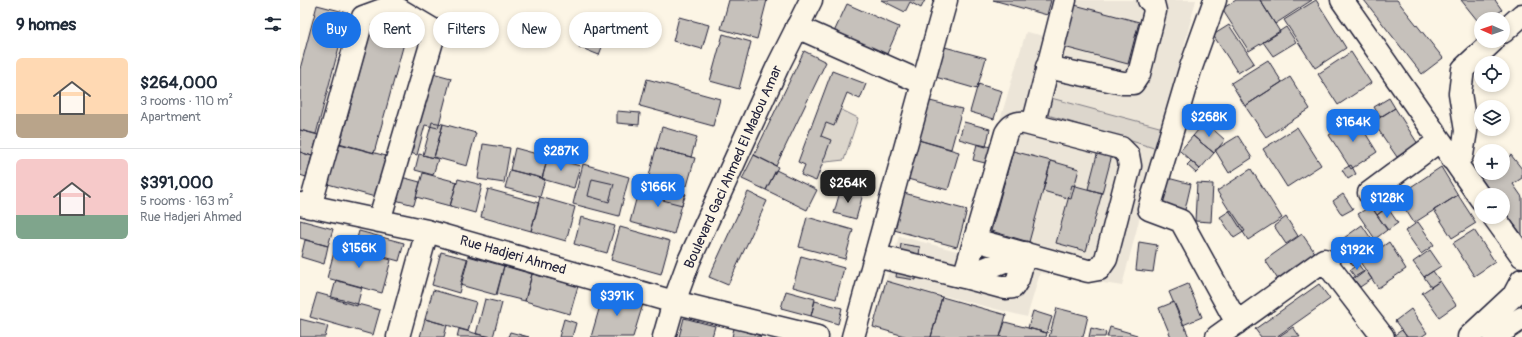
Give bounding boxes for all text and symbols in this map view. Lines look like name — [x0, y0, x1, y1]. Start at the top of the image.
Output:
chip: Buy — [312, 12, 361, 48]
chip: Rent — [369, 12, 425, 48]
chip: Filters — [433, 12, 499, 48]
chip: New — [507, 12, 561, 48]
chip: Apartment — [569, 12, 662, 48]
north arrow — [1474, 12, 1510, 48]
map controls — [1474, 12, 1510, 224]
icon: filters — [262, 13, 284, 35]
text: 9 homes — [16, 14, 76, 35]
button: locate — [1474, 56, 1510, 92]
street label: Boulevard Gaci Ahmed El Madou Amar — [680, 63, 786, 271]
text: $264,000 — [140, 72, 218, 93]
icon: home — [48, 74, 96, 122]
text: 3 rooms · 110 m² — [140, 93, 233, 109]
button: layers — [1474, 100, 1510, 136]
pin: $268K — [1181, 104, 1237, 138]
text: Apartment — [140, 109, 201, 125]
text: $268K — [1191, 109, 1227, 125]
pin: $164K — [1325, 109, 1381, 143]
text: $164K — [1335, 114, 1371, 130]
pin: $287K — [533, 138, 589, 172]
text: $287K — [543, 143, 579, 159]
button: + — [1474, 144, 1510, 180]
pin: $264K — [820, 170, 876, 204]
text: $391,000 — [140, 172, 213, 193]
pin: $166K — [630, 174, 686, 208]
icon: home — [48, 175, 96, 223]
text: $264K — [829, 175, 867, 191]
text: $166K — [640, 179, 676, 195]
pin: $128K — [1359, 185, 1415, 219]
button: − — [1474, 188, 1510, 224]
text: $128K — [1370, 190, 1404, 206]
text: 5 rooms · 163 m² — [140, 193, 234, 209]
text: Rue Hadjeri Ahmed — [140, 209, 242, 225]
street label: Rue Hadjeri Ahmed — [458, 232, 568, 278]
pin: $156K — [331, 235, 387, 269]
pin: $192K — [1329, 237, 1385, 271]
text: $156K — [342, 240, 376, 256]
text: $192K — [1340, 242, 1374, 258]
pin: $391K — [589, 283, 645, 317]
text: $391K — [600, 288, 634, 304]

